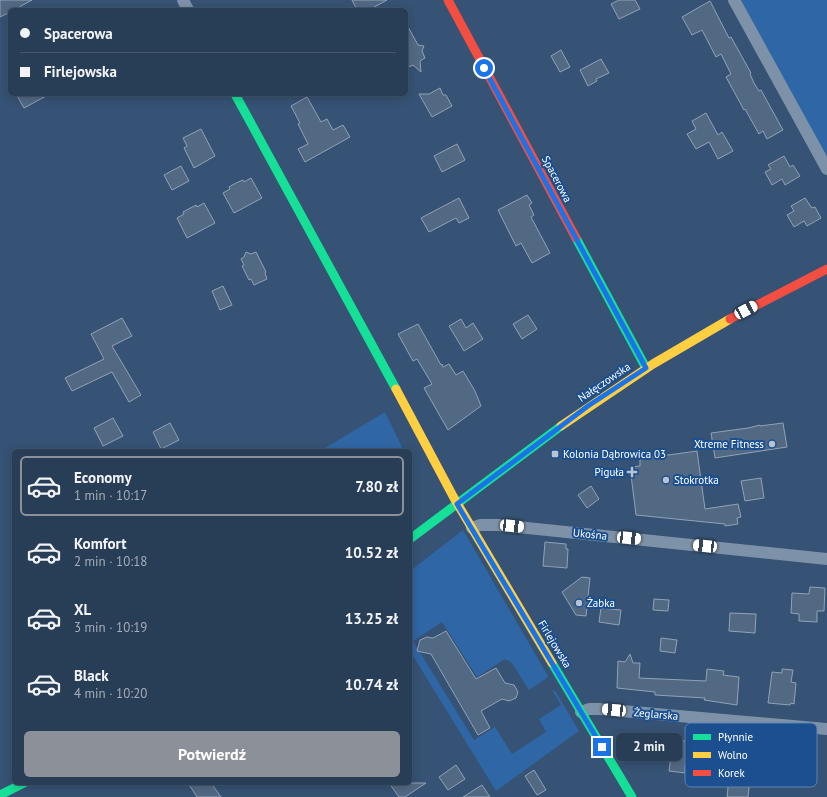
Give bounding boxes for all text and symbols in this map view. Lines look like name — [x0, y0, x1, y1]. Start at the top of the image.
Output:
text: Spacerowa — [44, 24, 113, 43]
route start — [475, 59, 493, 77]
text: Firlejowska — [44, 62, 117, 81]
street label: Spacerowa — [539, 153, 575, 205]
car — [733, 299, 759, 321]
street label: Nałęczowska — [575, 359, 633, 405]
place label: Xtreme Fitness — [694, 437, 764, 451]
marker: Xtreme Fitness — [767, 439, 777, 449]
place label: Kolonia Dąbrowica 03 — [563, 447, 666, 461]
marker: Kolonia Dąbrowica 03 — [550, 449, 560, 459]
place label: Piguła — [594, 465, 624, 479]
marker: Piguła — [627, 467, 637, 477]
icon: car — [26, 468, 62, 504]
text: Economy — [74, 468, 132, 487]
place label: Stokrotka — [674, 473, 719, 487]
marker: Stokrotka — [661, 475, 671, 485]
text: 7.80 zł — [355, 477, 398, 496]
text: 1 min · 10:17 — [74, 487, 147, 504]
car — [499, 519, 525, 533]
street label: Ukośna — [572, 525, 608, 543]
car — [616, 531, 642, 545]
icon: car — [26, 534, 62, 570]
text: Komfort — [74, 534, 126, 553]
car — [692, 539, 718, 553]
text: 10.52 zł — [345, 543, 398, 562]
text: 2 min · 10:18 — [74, 553, 147, 570]
place label: Żabka — [587, 596, 615, 610]
marker: Żabka — [574, 598, 584, 608]
icon: car — [26, 600, 62, 636]
text: XL — [74, 600, 91, 619]
text: 13.25 zł — [345, 609, 398, 628]
street label: Firlejowska — [535, 618, 575, 670]
text: 3 min · 10:19 — [74, 619, 147, 636]
icon: car — [26, 666, 62, 702]
text: Black — [74, 666, 109, 685]
text: 10.74 zł — [345, 675, 398, 694]
text: 4 min · 10:20 — [74, 685, 147, 702]
car — [602, 703, 626, 717]
street label: Żeglarska — [633, 705, 679, 723]
legend — [685, 723, 817, 787]
text: Płynnie — [718, 730, 753, 744]
button: Potwierdź — [24, 731, 400, 777]
callout: 2 min — [616, 733, 682, 761]
route end — [593, 738, 611, 756]
text: 2 min — [633, 738, 665, 755]
text: Wolno — [718, 748, 748, 762]
text: Korek — [718, 766, 745, 780]

